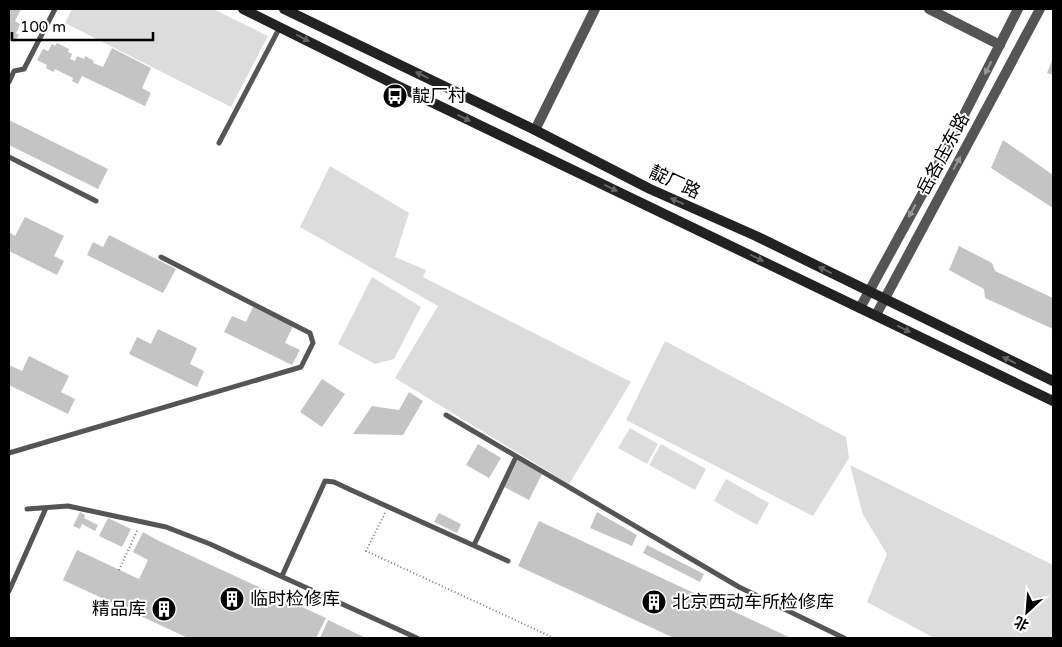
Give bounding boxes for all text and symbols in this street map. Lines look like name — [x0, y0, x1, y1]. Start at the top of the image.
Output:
scale bar — [12, 10, 154, 42]
text: 100 m — [20, 18, 66, 36]
one-way arrow — [296, 34, 310, 42]
one-way arrow — [984, 61, 992, 75]
one-way arrow — [415, 71, 429, 79]
bus stop icon: 靛厂村 — [382, 83, 408, 109]
place label: 靛厂村 — [412, 85, 466, 107]
street label: 岳各庄东路 — [912, 109, 974, 199]
one-way arrow — [457, 114, 471, 122]
one-way arrow — [953, 156, 961, 170]
street label: 靛厂路 — [646, 161, 704, 203]
one-way arrow — [604, 184, 618, 192]
one-way arrow — [670, 197, 684, 205]
one-way arrow — [908, 204, 916, 219]
one-way arrow — [750, 255, 764, 263]
one-way arrow — [818, 266, 832, 274]
one-way arrow — [897, 325, 911, 333]
one-way arrow — [1002, 356, 1016, 364]
building icon: 临时检修库 — [219, 586, 245, 612]
north arrow — [1002, 587, 1052, 637]
place label: 临时检修库 — [250, 588, 340, 610]
building icon: 北京西动车所检修库 — [641, 589, 667, 615]
place label: 北京西动车所检修库 — [672, 591, 834, 613]
building icon: 精品库 — [151, 596, 177, 622]
place label: 精品库 — [92, 598, 146, 620]
text: 北 — [1012, 613, 1032, 634]

